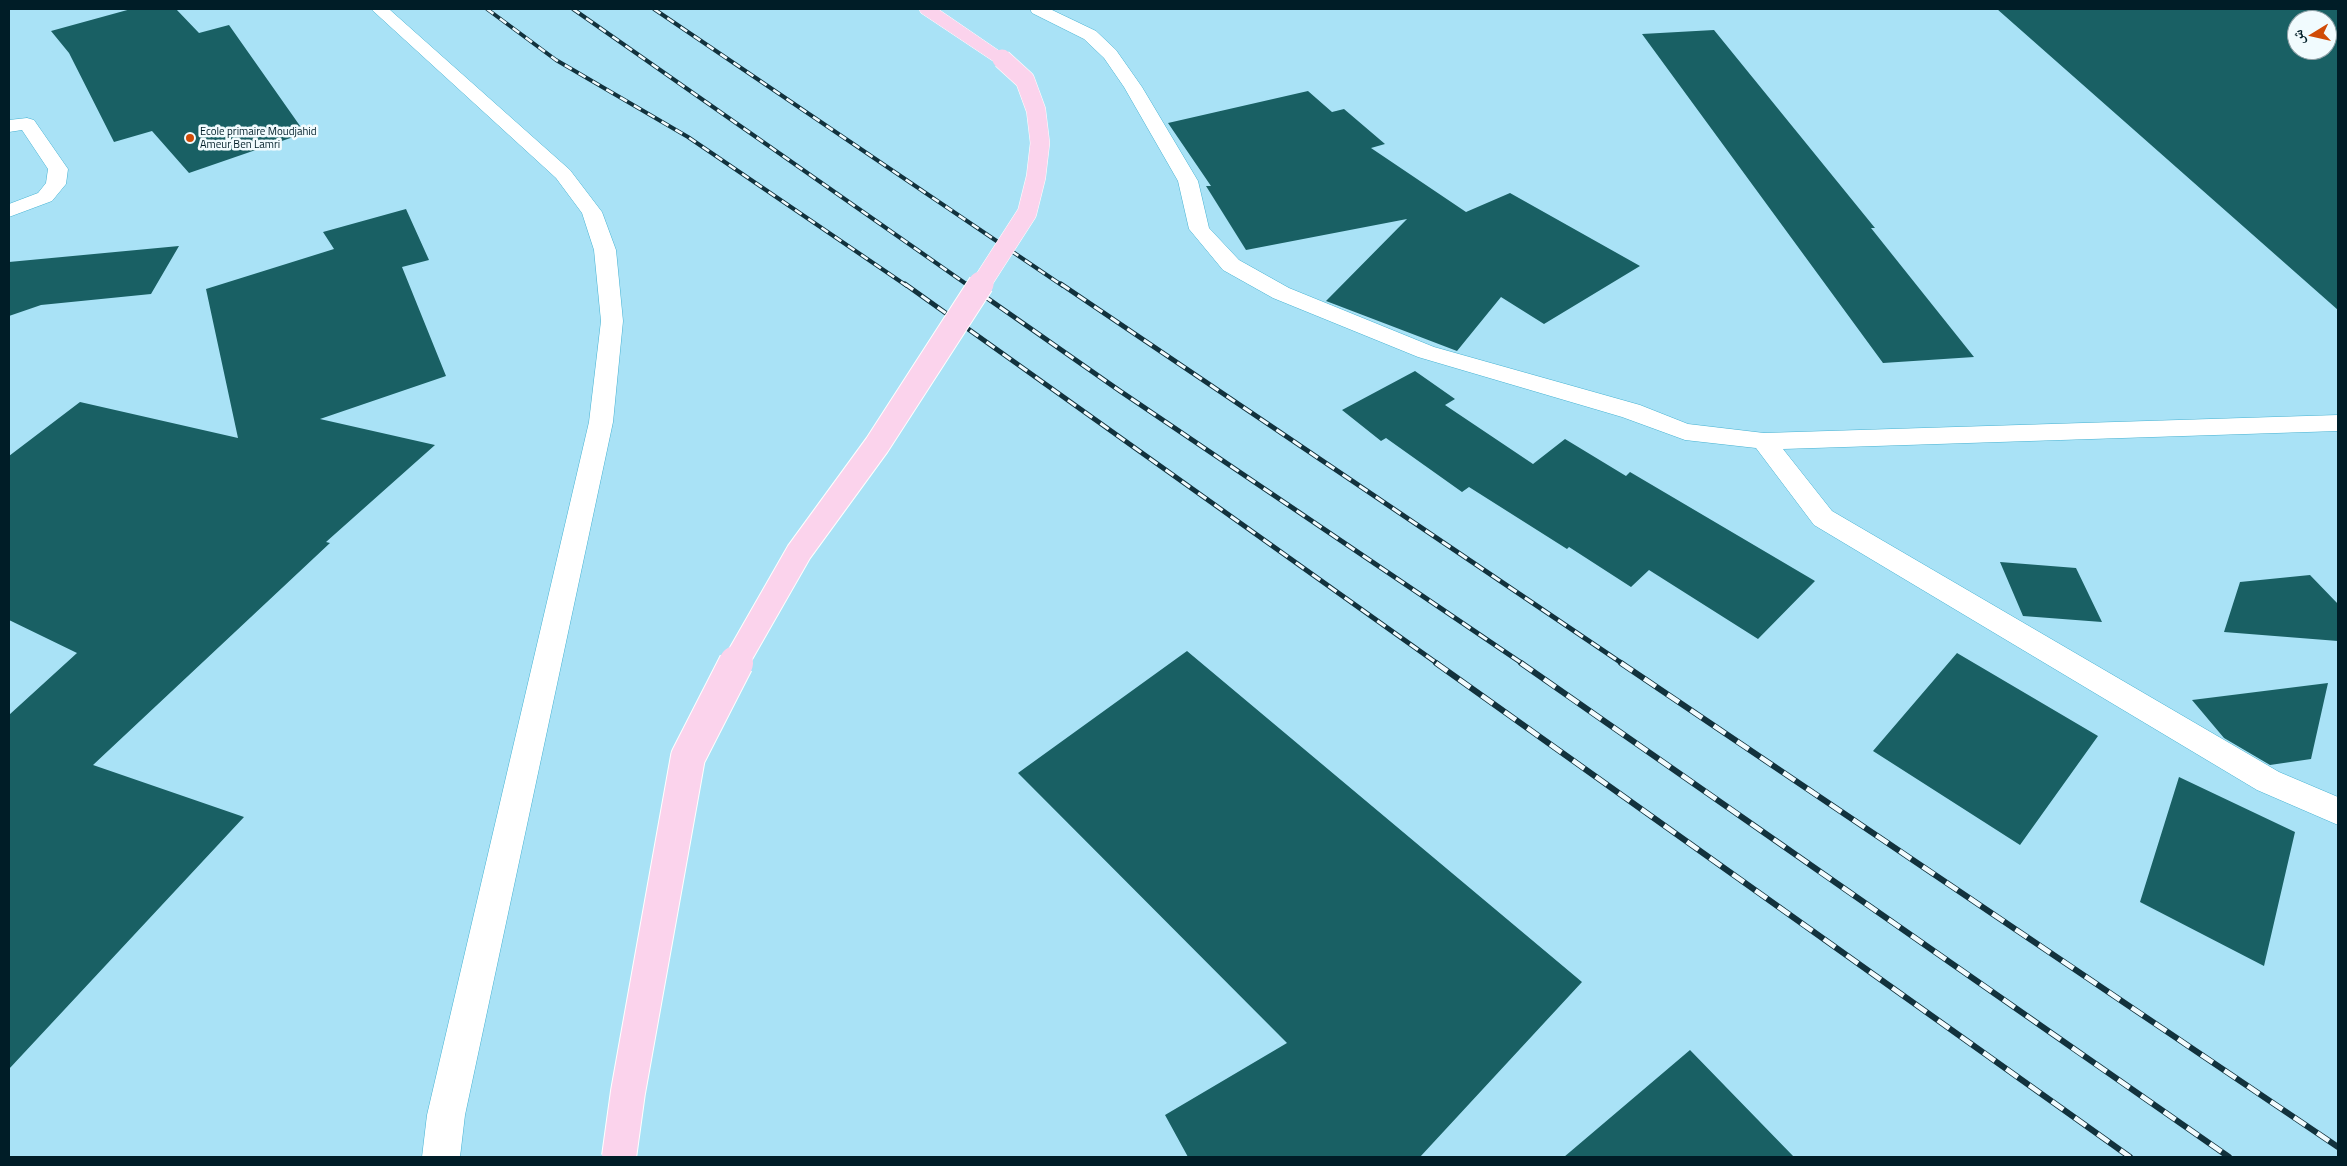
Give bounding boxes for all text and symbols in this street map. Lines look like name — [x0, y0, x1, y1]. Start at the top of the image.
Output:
north arrow — [2287, 10, 2337, 60]
text: ش — [2286, 28, 2309, 46]
place label: Ecole primaire Moudjahid Ameur Ben Lamri — [200, 125, 317, 151]
marker: Ecole primaire Moudjahid Ameur Ben Lamri — [184, 132, 196, 144]

